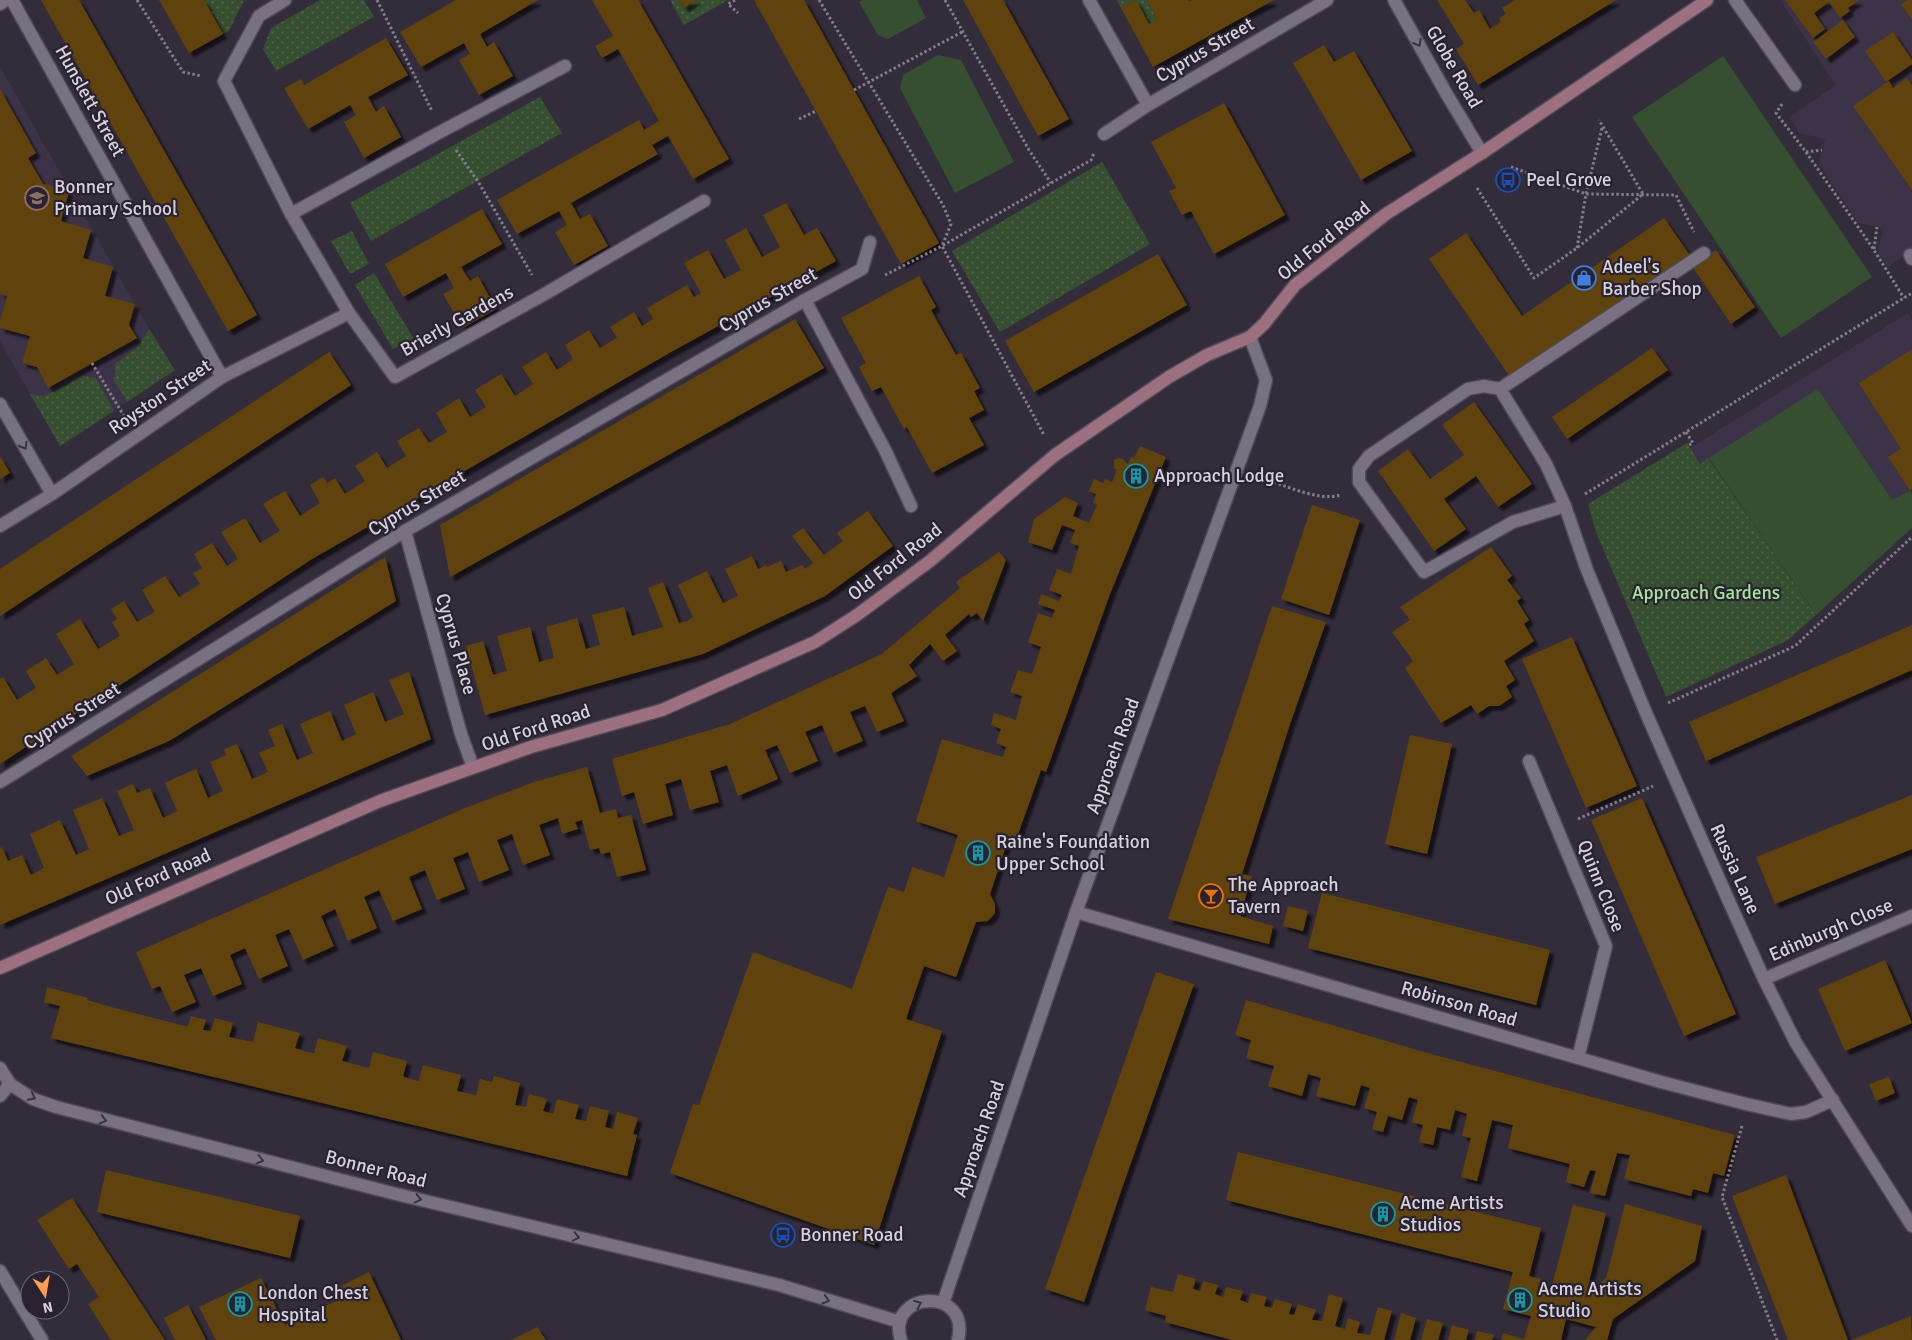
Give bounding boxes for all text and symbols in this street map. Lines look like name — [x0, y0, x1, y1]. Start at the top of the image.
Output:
street label: Cyprus Street — [1151, 12, 1259, 88]
street label: Globe Road — [1421, 21, 1487, 113]
one-way arrow — [1411, 37, 1421, 46]
street label: Hunslett Street — [49, 41, 131, 161]
bus stop icon: Peel Grove — [1495, 167, 1521, 193]
place label: Peel Grove — [1526, 168, 1611, 192]
place label: Bonner Primary School — [54, 175, 177, 221]
school or university icon: Bonner Primary School — [24, 185, 50, 211]
street label: Old Ford Road — [1272, 196, 1376, 286]
place label: Adeel's Barber Shop — [1602, 255, 1702, 301]
street label: Cyprus Street — [714, 262, 822, 338]
shop icon: Adeel's Barber Shop — [1571, 265, 1597, 291]
street label: Brierly Gardens — [396, 280, 518, 362]
street label: Royston Street — [104, 354, 216, 440]
one-way arrow — [18, 441, 28, 450]
building icon: Approach Lodge — [1123, 463, 1149, 489]
street label: Cyprus Street — [364, 464, 471, 542]
place label: Approach Lodge — [1154, 464, 1284, 488]
street label: Old Ford Road — [843, 518, 947, 606]
park label: Approach Gardens — [1632, 581, 1780, 605]
street label: Cyprus Place — [430, 590, 482, 698]
street label: Cyprus Street — [19, 677, 125, 755]
street label: Approach Road — [1081, 695, 1145, 817]
street label: Old Ford Road — [478, 699, 594, 757]
street label: Russia Lane — [1704, 820, 1766, 918]
place label: Raine's Foundation Upper School — [996, 830, 1150, 876]
street label: Quinn Close — [1572, 836, 1630, 936]
building icon: Raine's Foundation Upper School — [965, 840, 991, 866]
street label: Old Ford Road — [101, 843, 215, 911]
place label: The Approach Tavern — [1228, 873, 1339, 919]
bar icon: The Approach Tavern — [1198, 883, 1224, 909]
street label: Edinburgh Close — [1765, 893, 1897, 967]
street label: Robinson Road — [1398, 976, 1520, 1032]
street label: Approach Road — [948, 1077, 1010, 1201]
one-way arrow — [27, 1091, 36, 1101]
one-way arrow — [98, 1114, 106, 1124]
street label: Bonner Road — [323, 1145, 429, 1193]
one-way arrow — [256, 1154, 265, 1165]
place label: Acme Artists Studios — [1400, 1191, 1503, 1237]
one-way arrow — [413, 1193, 422, 1204]
building icon: Acme Artists Studios — [1370, 1201, 1396, 1227]
bus stop icon: Bonner Road — [770, 1222, 796, 1248]
place label: Bonner Road — [800, 1223, 903, 1247]
one-way arrow — [571, 1231, 580, 1242]
north arrow — [20, 1270, 70, 1320]
place label: Acme Artists Studio — [1538, 1277, 1641, 1323]
place label: London Chest Hospital — [258, 1281, 369, 1327]
building icon: Acme Artists Studio — [1507, 1287, 1533, 1313]
building icon: London Chest Hospital — [227, 1291, 253, 1317]
one-way arrow — [821, 1294, 830, 1304]
text: N — [41, 1298, 54, 1317]
one-way arrow — [913, 1299, 922, 1310]

